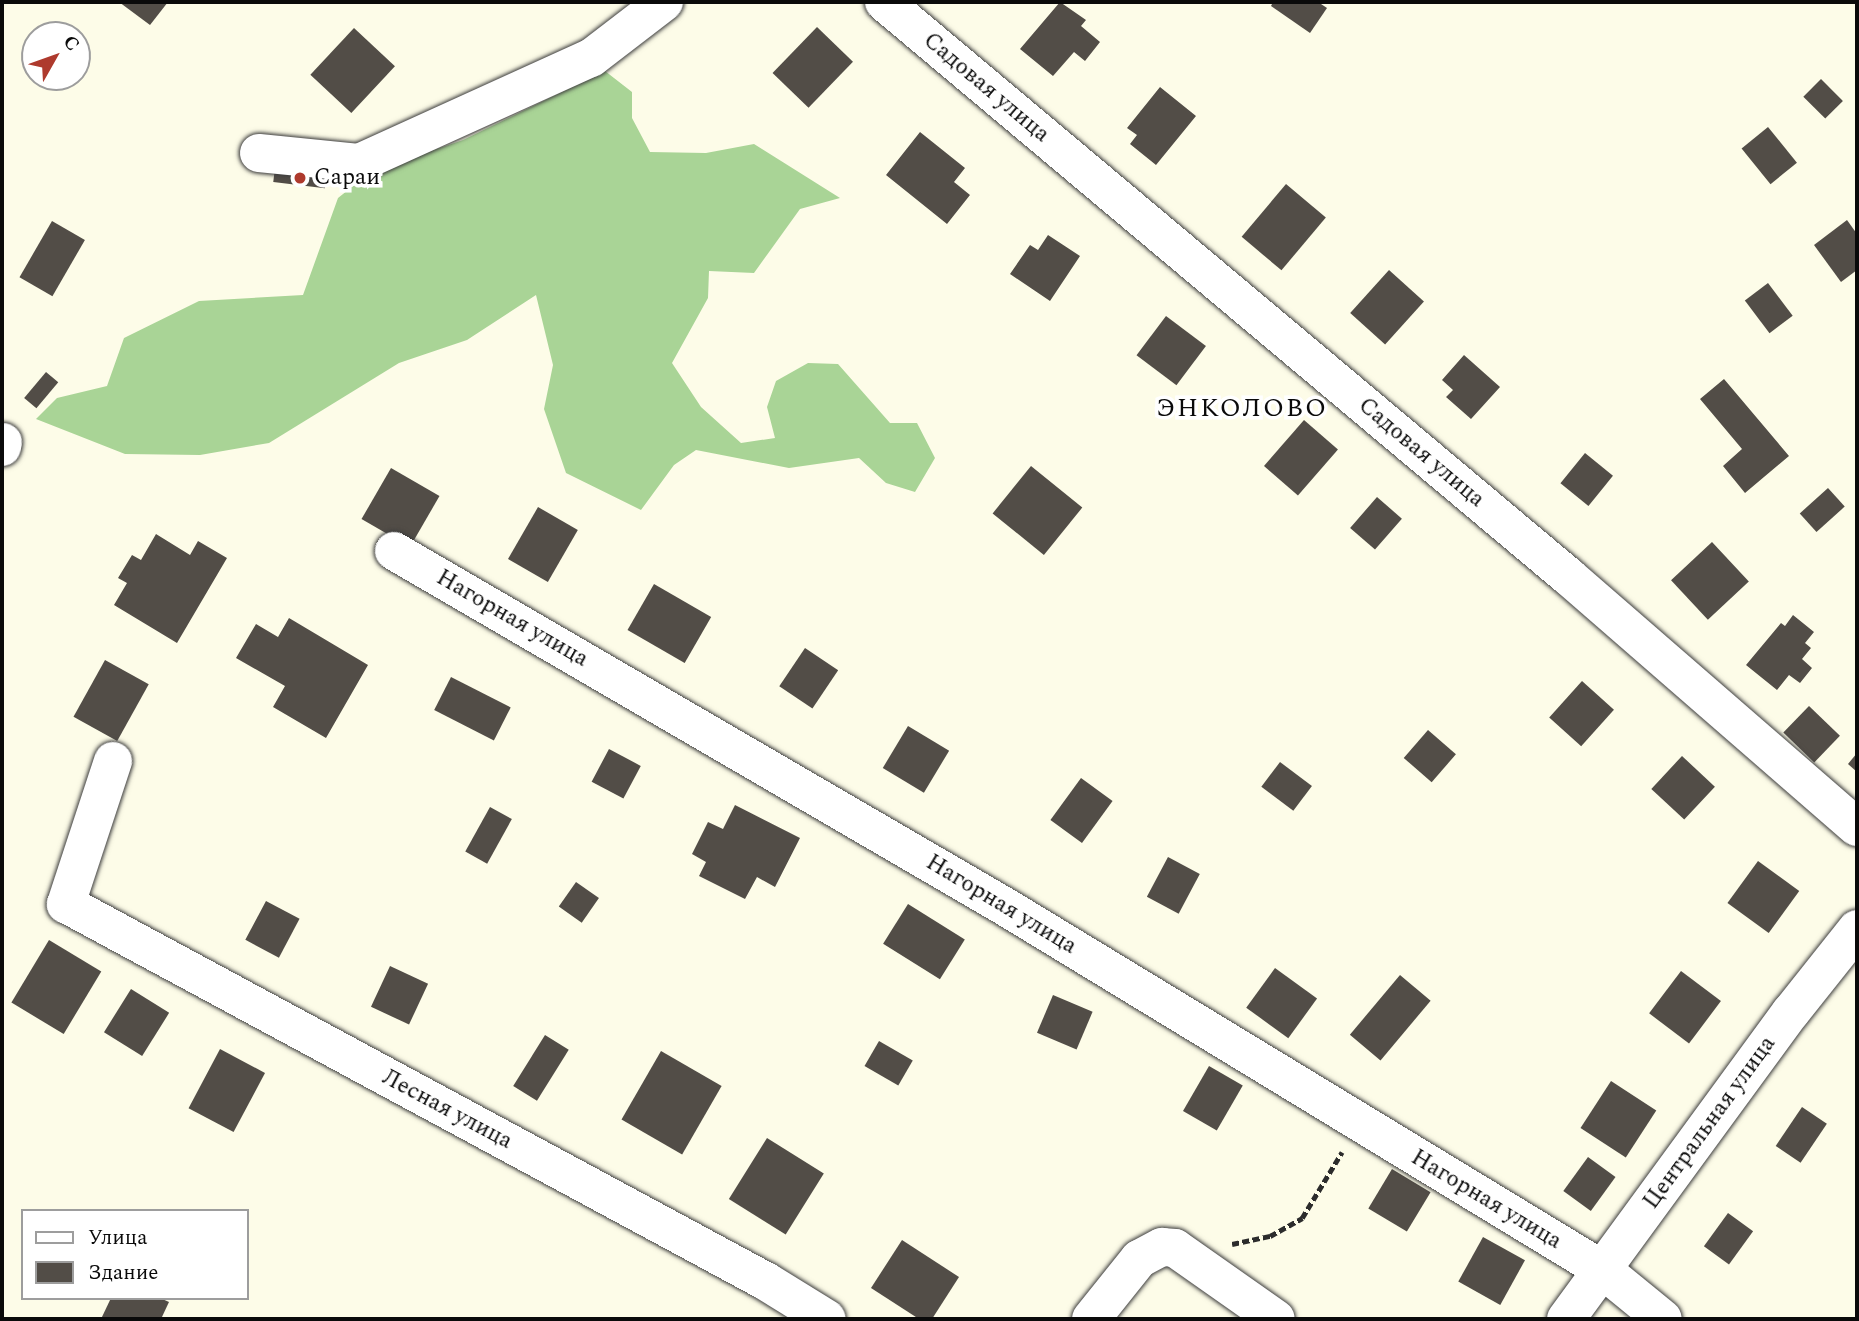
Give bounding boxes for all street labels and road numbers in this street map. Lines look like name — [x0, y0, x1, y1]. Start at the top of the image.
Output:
street label: Садовая улица — [917, 27, 1055, 149]
street label: Садовая улица — [1352, 392, 1490, 514]
street label: Нагорная улица — [431, 564, 593, 674]
street label: Нагорная улица — [921, 849, 1081, 961]
street label: Центральная улица — [1638, 1031, 1782, 1215]
street label: Лесная улица — [377, 1064, 517, 1156]
street label: Нагорная улица — [1406, 1144, 1566, 1256]

